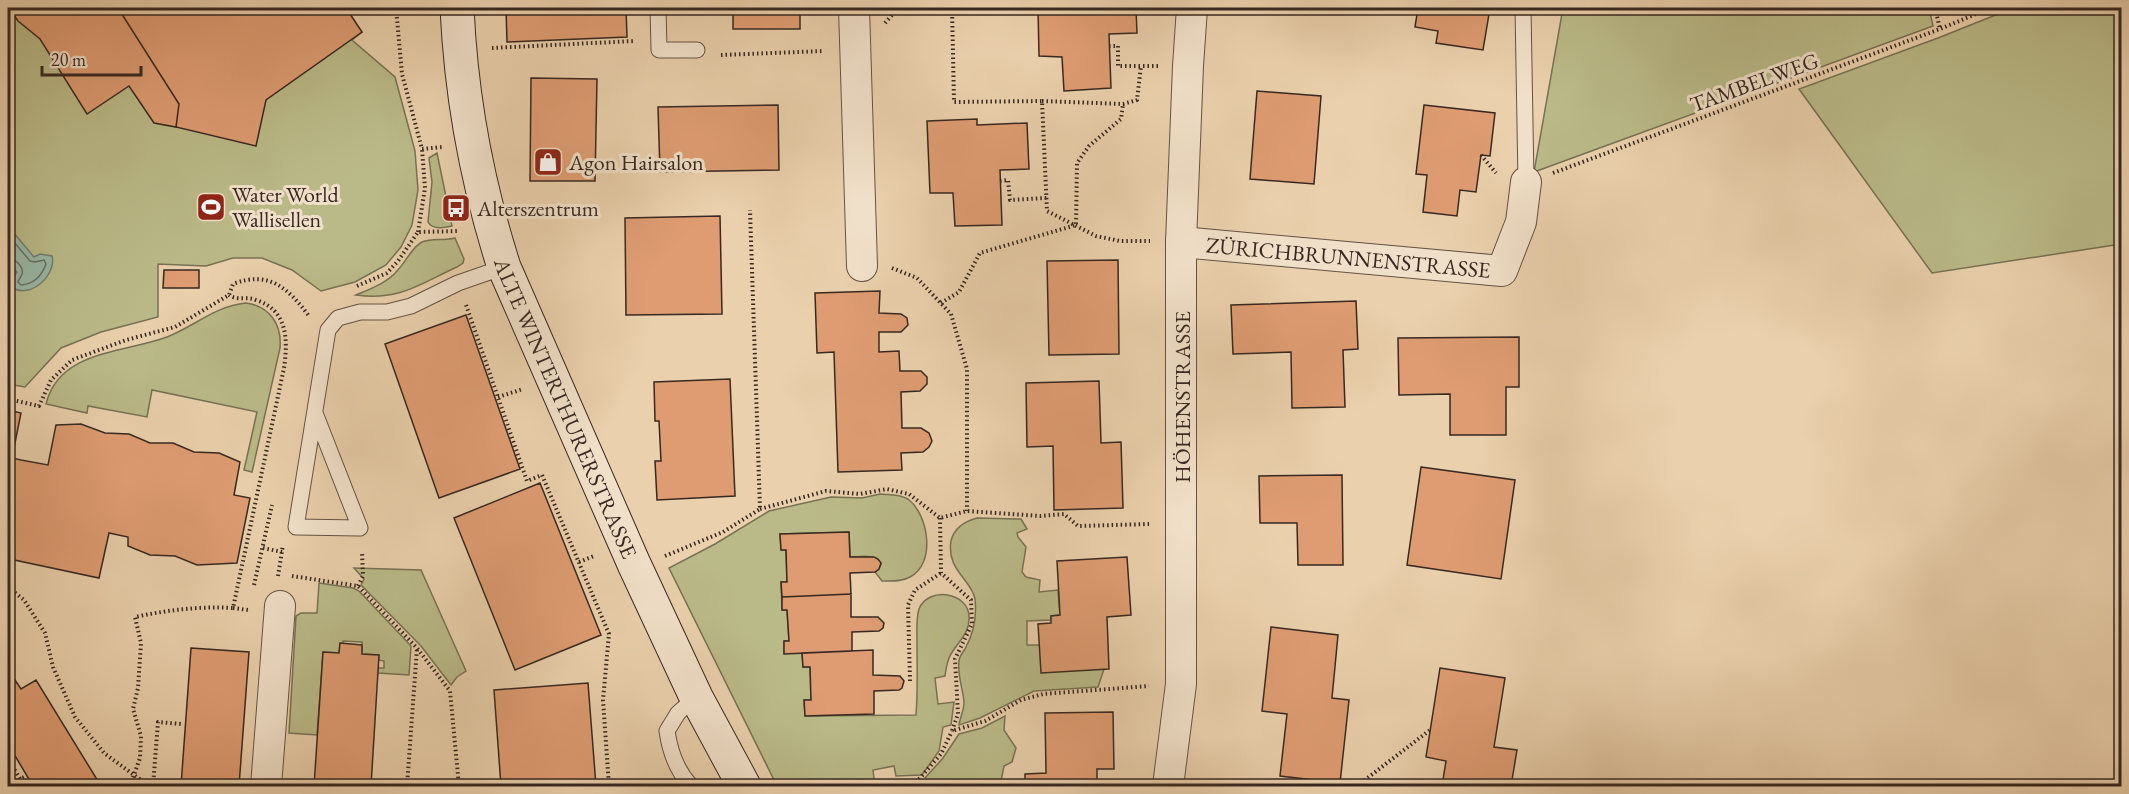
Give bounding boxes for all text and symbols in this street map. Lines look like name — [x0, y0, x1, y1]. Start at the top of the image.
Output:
scale bar — [42, 39, 141, 77]
street label: TAMBELWEG — [1686, 46, 1822, 119]
text: 20 m — [51, 48, 86, 71]
shop icon: Agon Hairsalon — [532, 146, 564, 178]
place label: Agon Hairsalon — [568, 148, 704, 177]
place label: Water World Wallisellen — [232, 180, 339, 234]
sports icon: Water World Wallisellen — [195, 191, 227, 223]
bus stop icon: Alterszentrum — [440, 192, 472, 224]
place label: Alterszentrum — [476, 194, 599, 223]
street label: ZÜRICHBRUNNENSTRASSE — [1205, 230, 1492, 285]
street label: ALTE WINTERTHURERSTRASSE — [487, 254, 644, 563]
street label: HÖHENSTRASSE — [1168, 311, 1197, 483]

